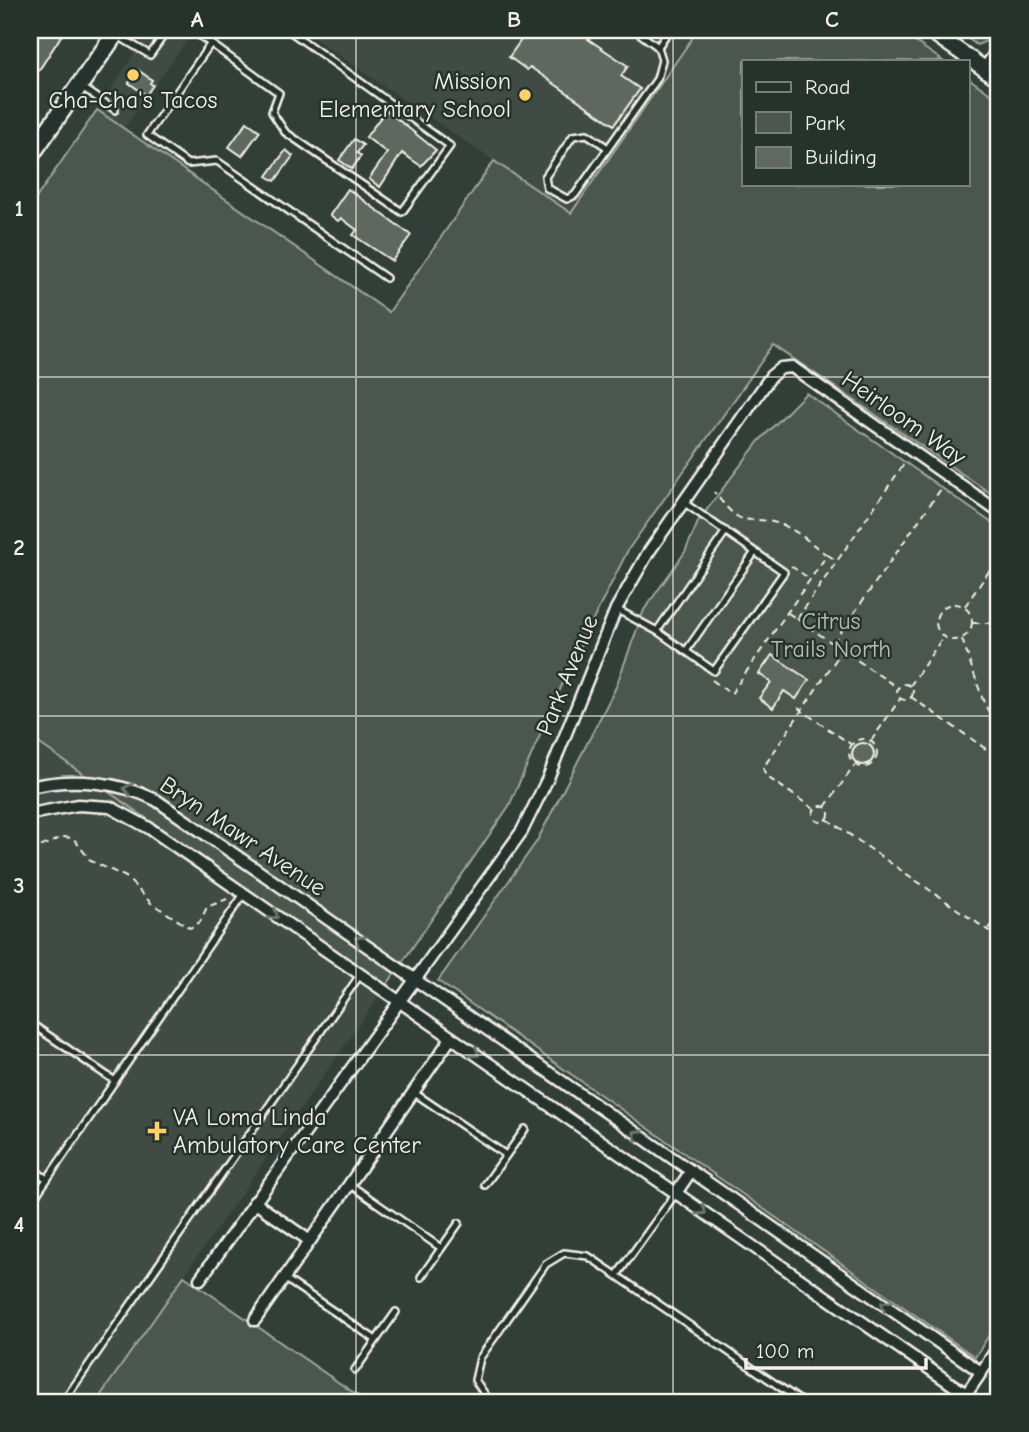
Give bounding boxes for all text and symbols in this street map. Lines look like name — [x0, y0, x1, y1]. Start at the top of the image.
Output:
text: A — [191, 6, 204, 33]
text: B — [507, 6, 521, 33]
text: C — [825, 6, 839, 33]
legend — [742, 60, 970, 186]
marker: Cha-Cha's Tacos — [125, 67, 141, 83]
place label: Mission Elementary School — [319, 67, 511, 123]
text: Road — [805, 75, 850, 99]
place label: Cha-Cha's Tacos — [48, 86, 218, 114]
marker: Mission Elementary School — [517, 87, 533, 103]
text: Park — [805, 111, 845, 135]
text: Building — [805, 145, 877, 169]
text: 1 — [14, 195, 24, 222]
street label: Heirloom Way — [837, 365, 972, 471]
text: 2 — [13, 534, 25, 561]
park label: Citrus Trails North — [771, 607, 891, 663]
street label: Park Avenue — [530, 611, 604, 739]
street label: Bryn Mawr Avenue — [155, 770, 331, 902]
one-way arrow — [123, 783, 135, 797]
text: 3 — [13, 872, 25, 899]
one-way arrow — [266, 907, 279, 919]
one-way arrow — [354, 936, 367, 948]
one-way arrow — [467, 1045, 480, 1058]
place label: VA Loma Linda Ambulatory Care Center — [173, 1103, 421, 1159]
marker: VA Loma Linda Ambulatory Care Center — [147, 1121, 167, 1141]
one-way arrow — [632, 1130, 645, 1142]
one-way arrow — [694, 1203, 707, 1215]
text: 4 — [14, 1211, 25, 1238]
one-way arrow — [880, 1301, 893, 1313]
scale bar — [746, 1327, 926, 1371]
text: 100 m — [756, 1339, 814, 1363]

